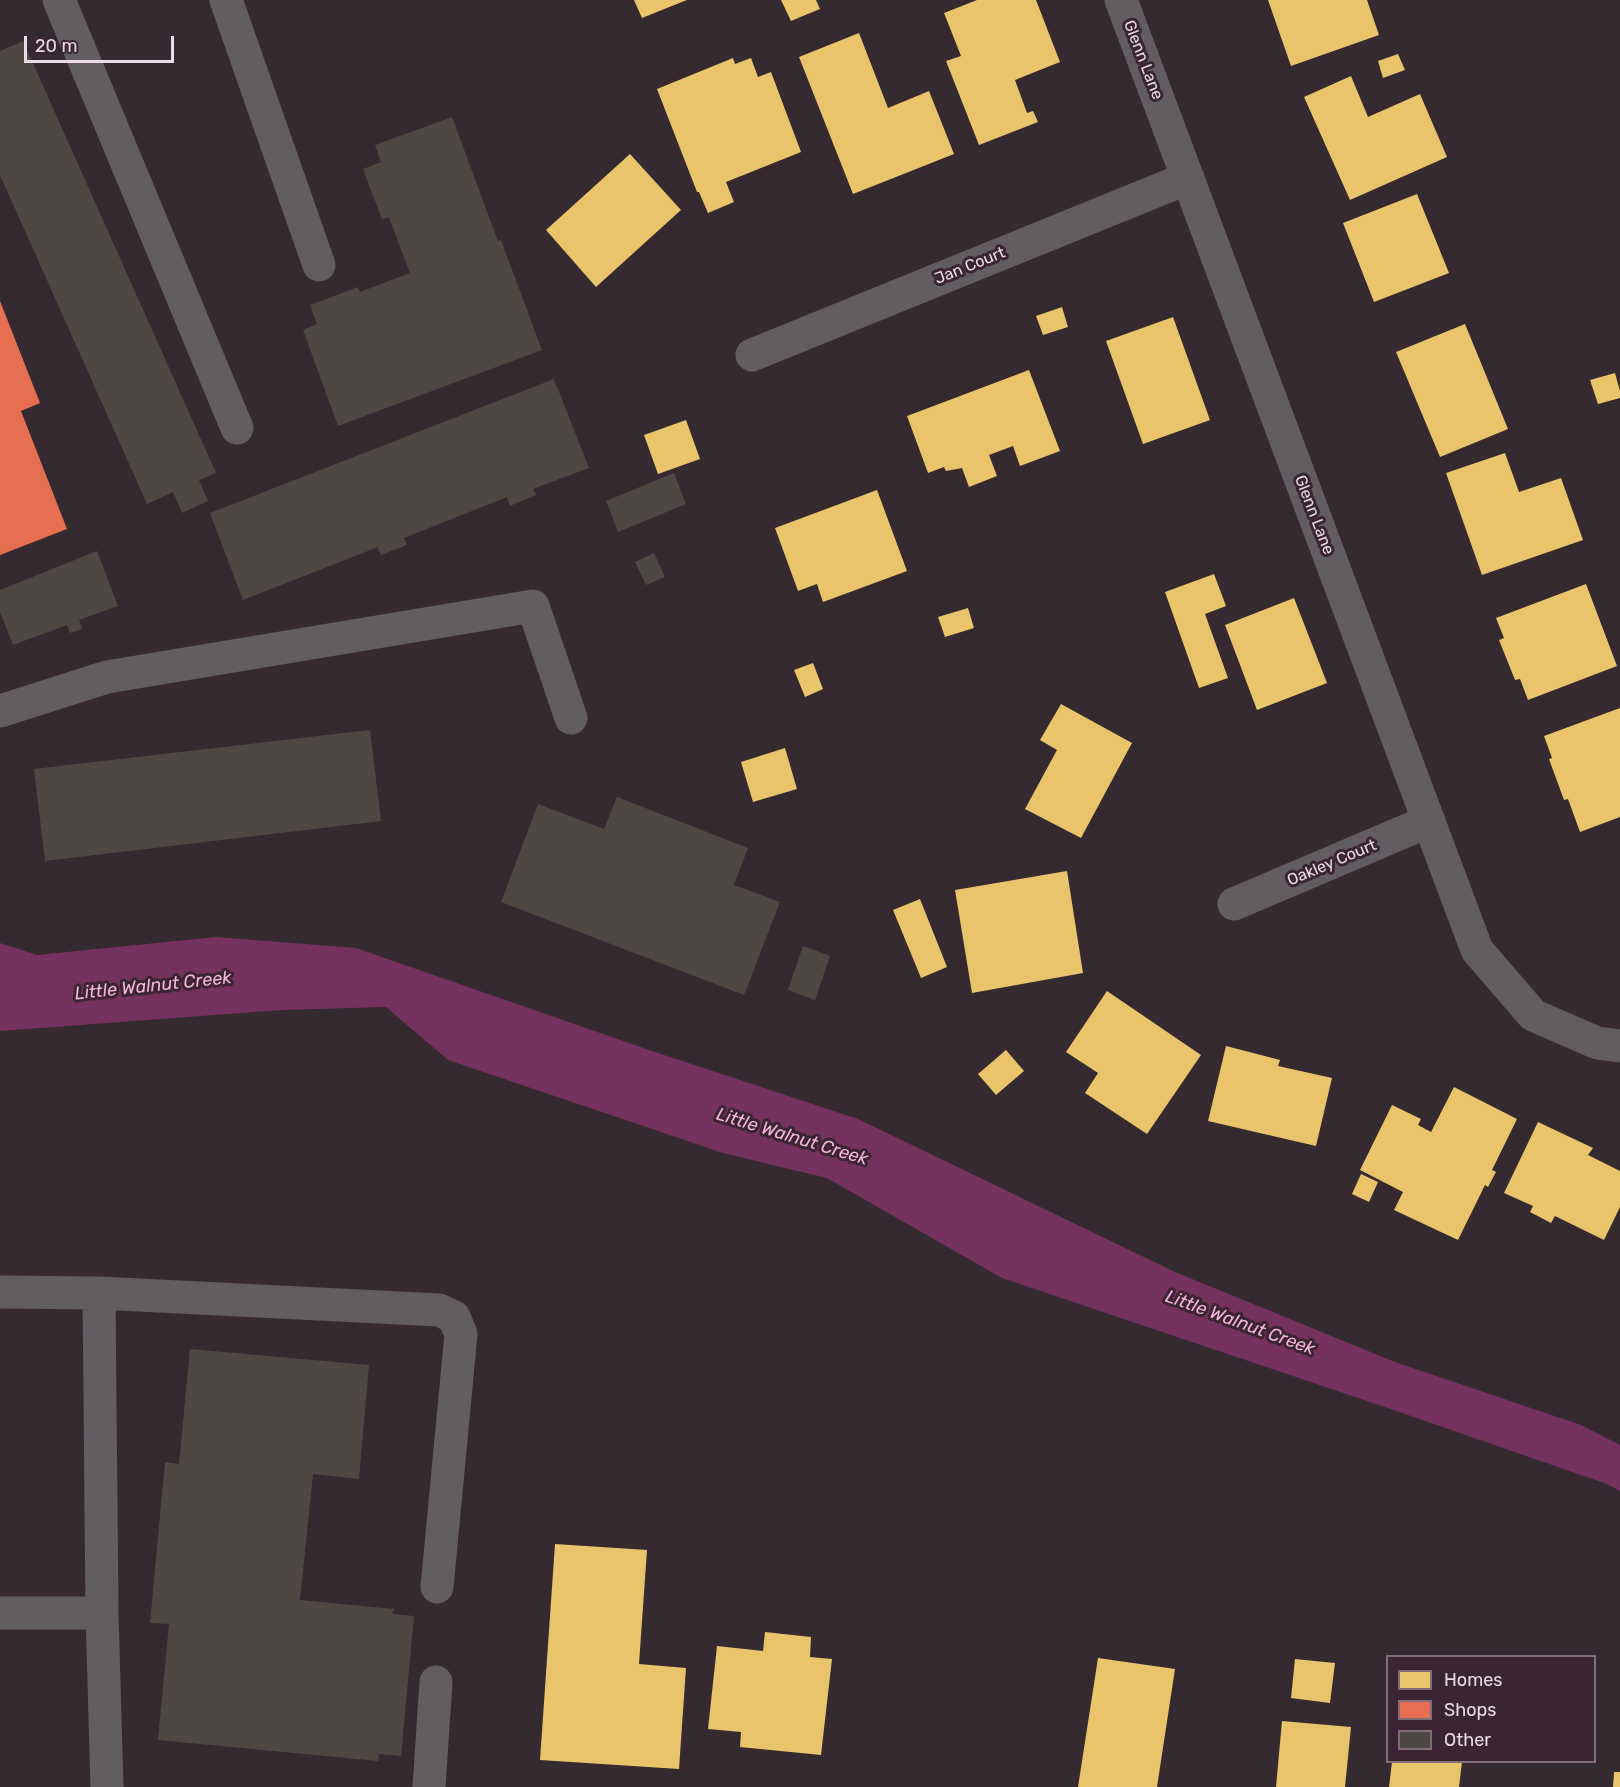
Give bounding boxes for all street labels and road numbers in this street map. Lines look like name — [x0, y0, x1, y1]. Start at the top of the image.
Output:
street label: Glenn Lane — [1119, 18, 1167, 102]
street label: Jan Court — [932, 243, 1008, 289]
street label: Glenn Lane — [1290, 473, 1338, 557]
street label: Oakley Court — [1285, 836, 1379, 890]

